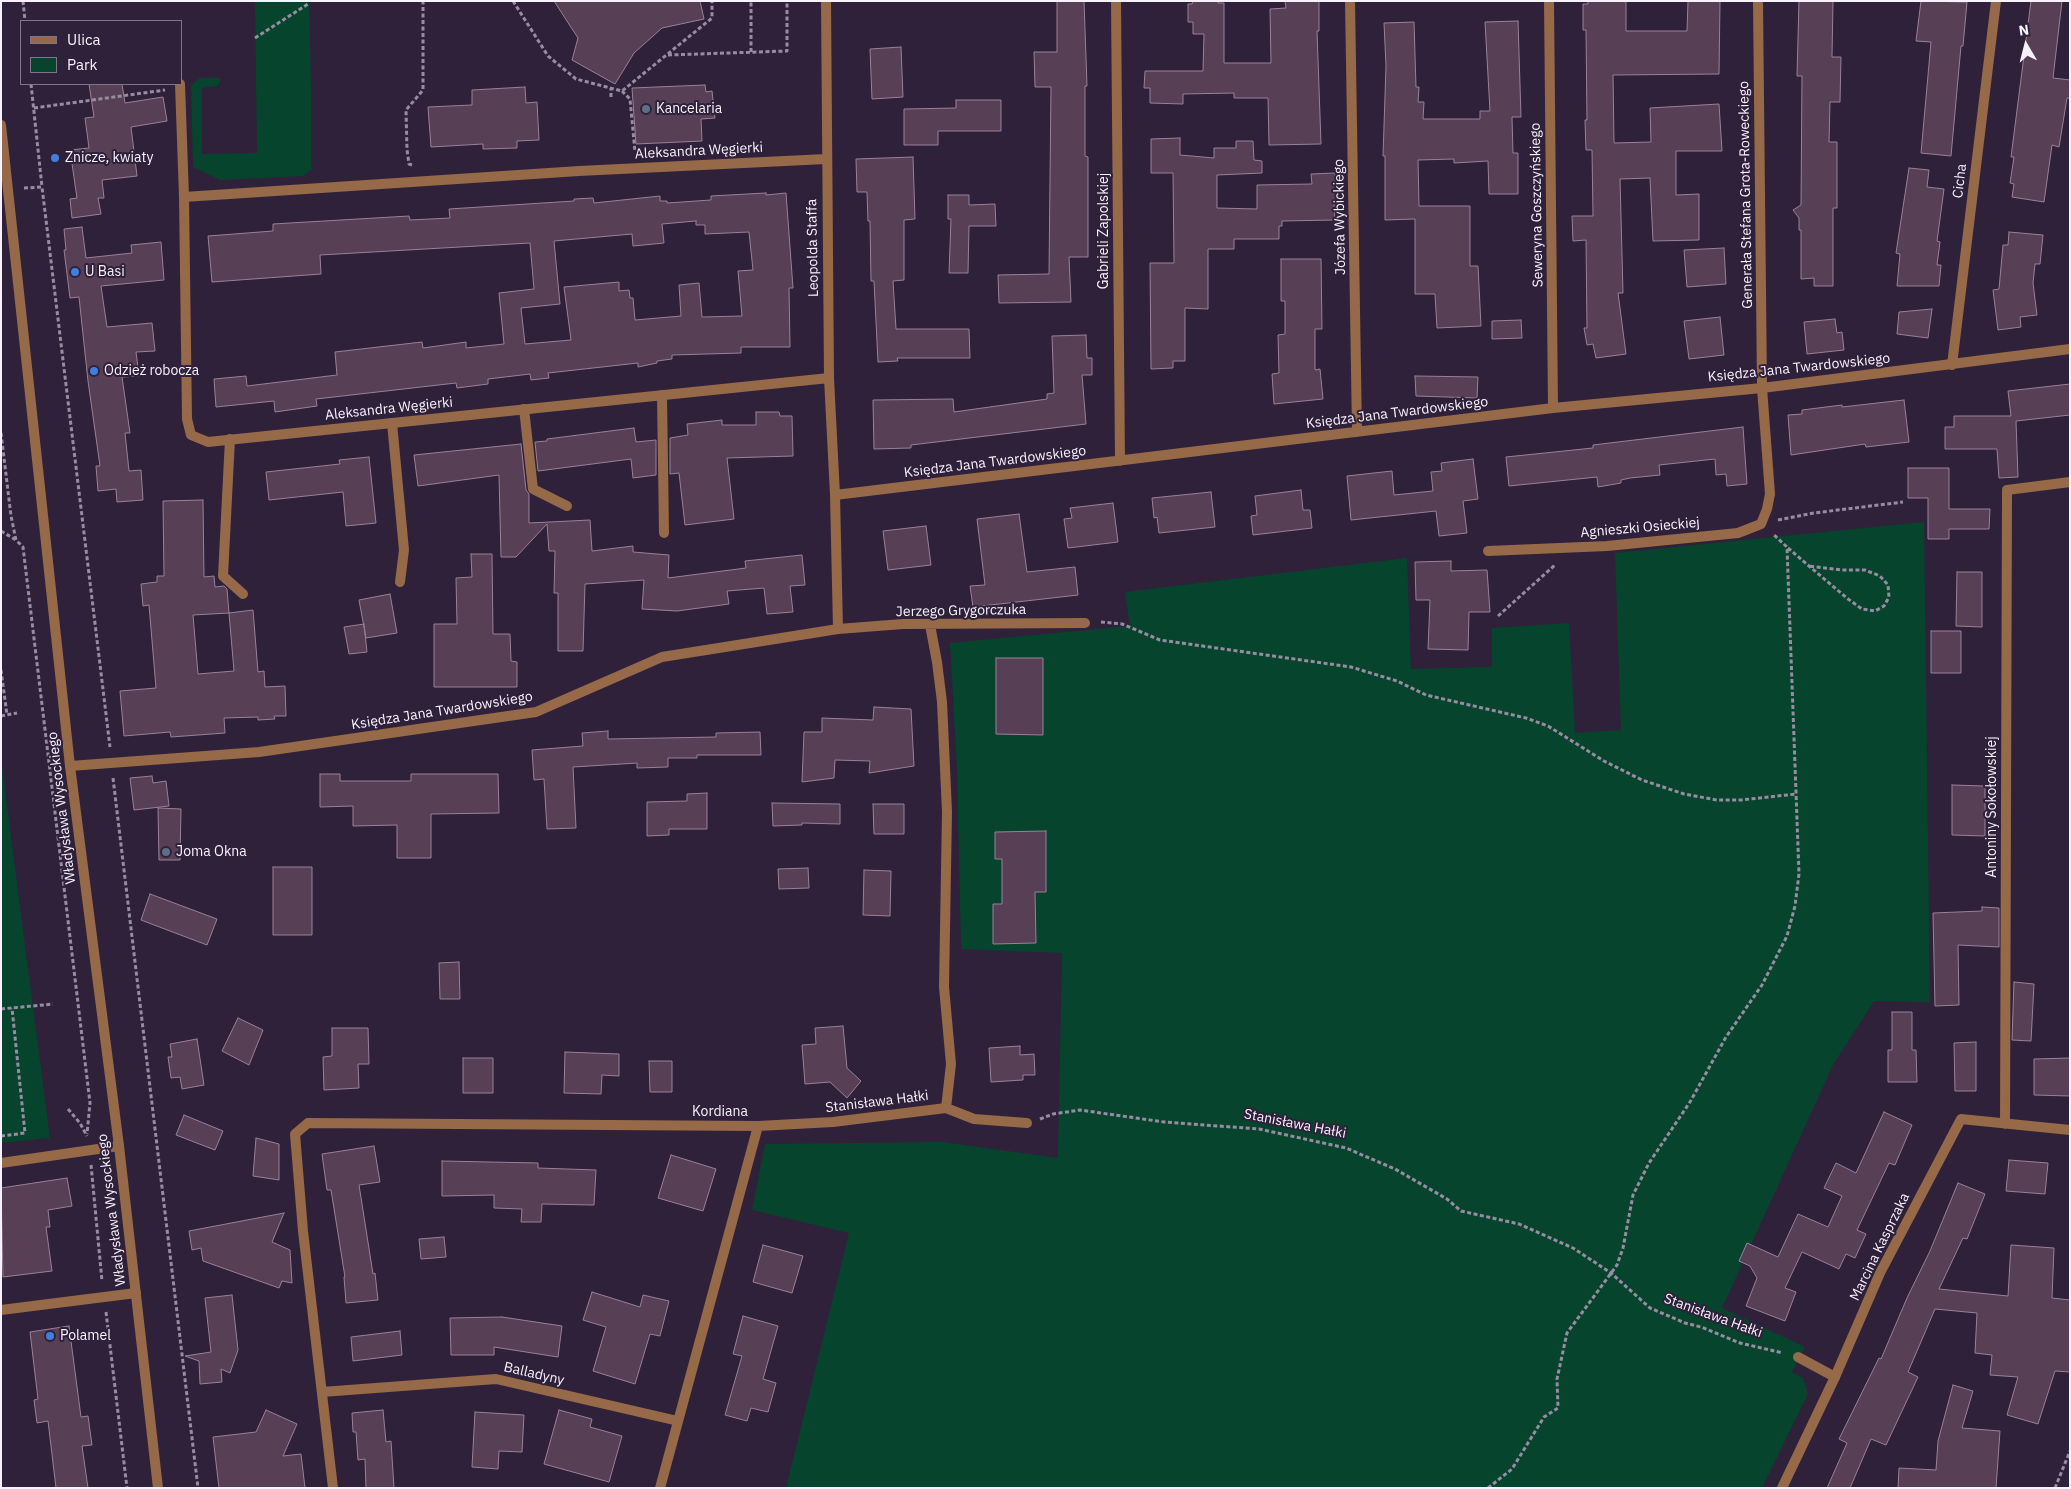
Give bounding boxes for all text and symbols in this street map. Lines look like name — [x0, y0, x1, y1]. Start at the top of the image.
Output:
legend — [20, 20, 182, 85]
north arrow — [2001, 20, 2051, 70]
text: N — [2018, 21, 2030, 40]
text: Ulica — [67, 30, 101, 49]
text: Park — [67, 55, 97, 74]
street label: Generała Stefana Grota-Roweckiego — [1736, 81, 1756, 309]
place label: Kancelaria — [656, 101, 722, 117]
marker: Kancelaria — [640, 103, 652, 115]
street label: Seweryna Goszczyńskiego — [1527, 123, 1547, 287]
street label: Aleksandra Węgierki — [634, 139, 764, 163]
place label: Znicze, kwiaty — [65, 150, 153, 166]
marker: Znicze, kwiaty — [49, 152, 61, 164]
street label: Józefa Wybickiego — [1331, 159, 1349, 275]
street label: Cicha — [1950, 163, 1970, 199]
street label: Gabrieli Zapolskiej — [1096, 173, 1112, 289]
street label: Leopolda Staffa — [804, 199, 822, 297]
place label: U Basi — [85, 264, 125, 280]
marker: U Basi — [69, 266, 81, 278]
street label: Księdza Jana Twardowskiego — [1707, 350, 1891, 386]
place label: Odzież robocza — [104, 363, 199, 379]
marker: Odzież robocza — [88, 365, 100, 377]
street label: Księdza Jana Twardowskiego — [1305, 393, 1489, 433]
street label: Aleksandra Węgierki — [324, 394, 454, 424]
street label: Księdza Jana Twardowskiego — [903, 442, 1087, 482]
street label: Agnieszki Osieckiej — [1580, 514, 1700, 542]
street label: Jerzego Grygorczuka — [896, 601, 1026, 621]
street label: Księdza Jana Twardowskiego — [350, 688, 534, 734]
street label: Władysława Wysockiego — [44, 731, 80, 885]
street label: Antoniny Sokołowskiej — [1984, 736, 2000, 878]
place label: Joma Okna — [176, 844, 247, 860]
marker: Joma Okna — [160, 846, 172, 858]
street label: Stanisława Hałki — [825, 1087, 929, 1117]
street label: Kordiana — [692, 1104, 748, 1120]
street label: Stanisława Hałki — [1243, 1106, 1347, 1142]
street label: Władysława Wysockiego — [94, 1133, 130, 1287]
street label: Marcina Kasprzaka — [1847, 1190, 1913, 1304]
street label: Stanisława Hałki — [1661, 1290, 1765, 1342]
place label: Polamel — [60, 1328, 111, 1344]
marker: Polamel — [44, 1330, 56, 1342]
street label: Balladyny — [502, 1359, 566, 1389]

